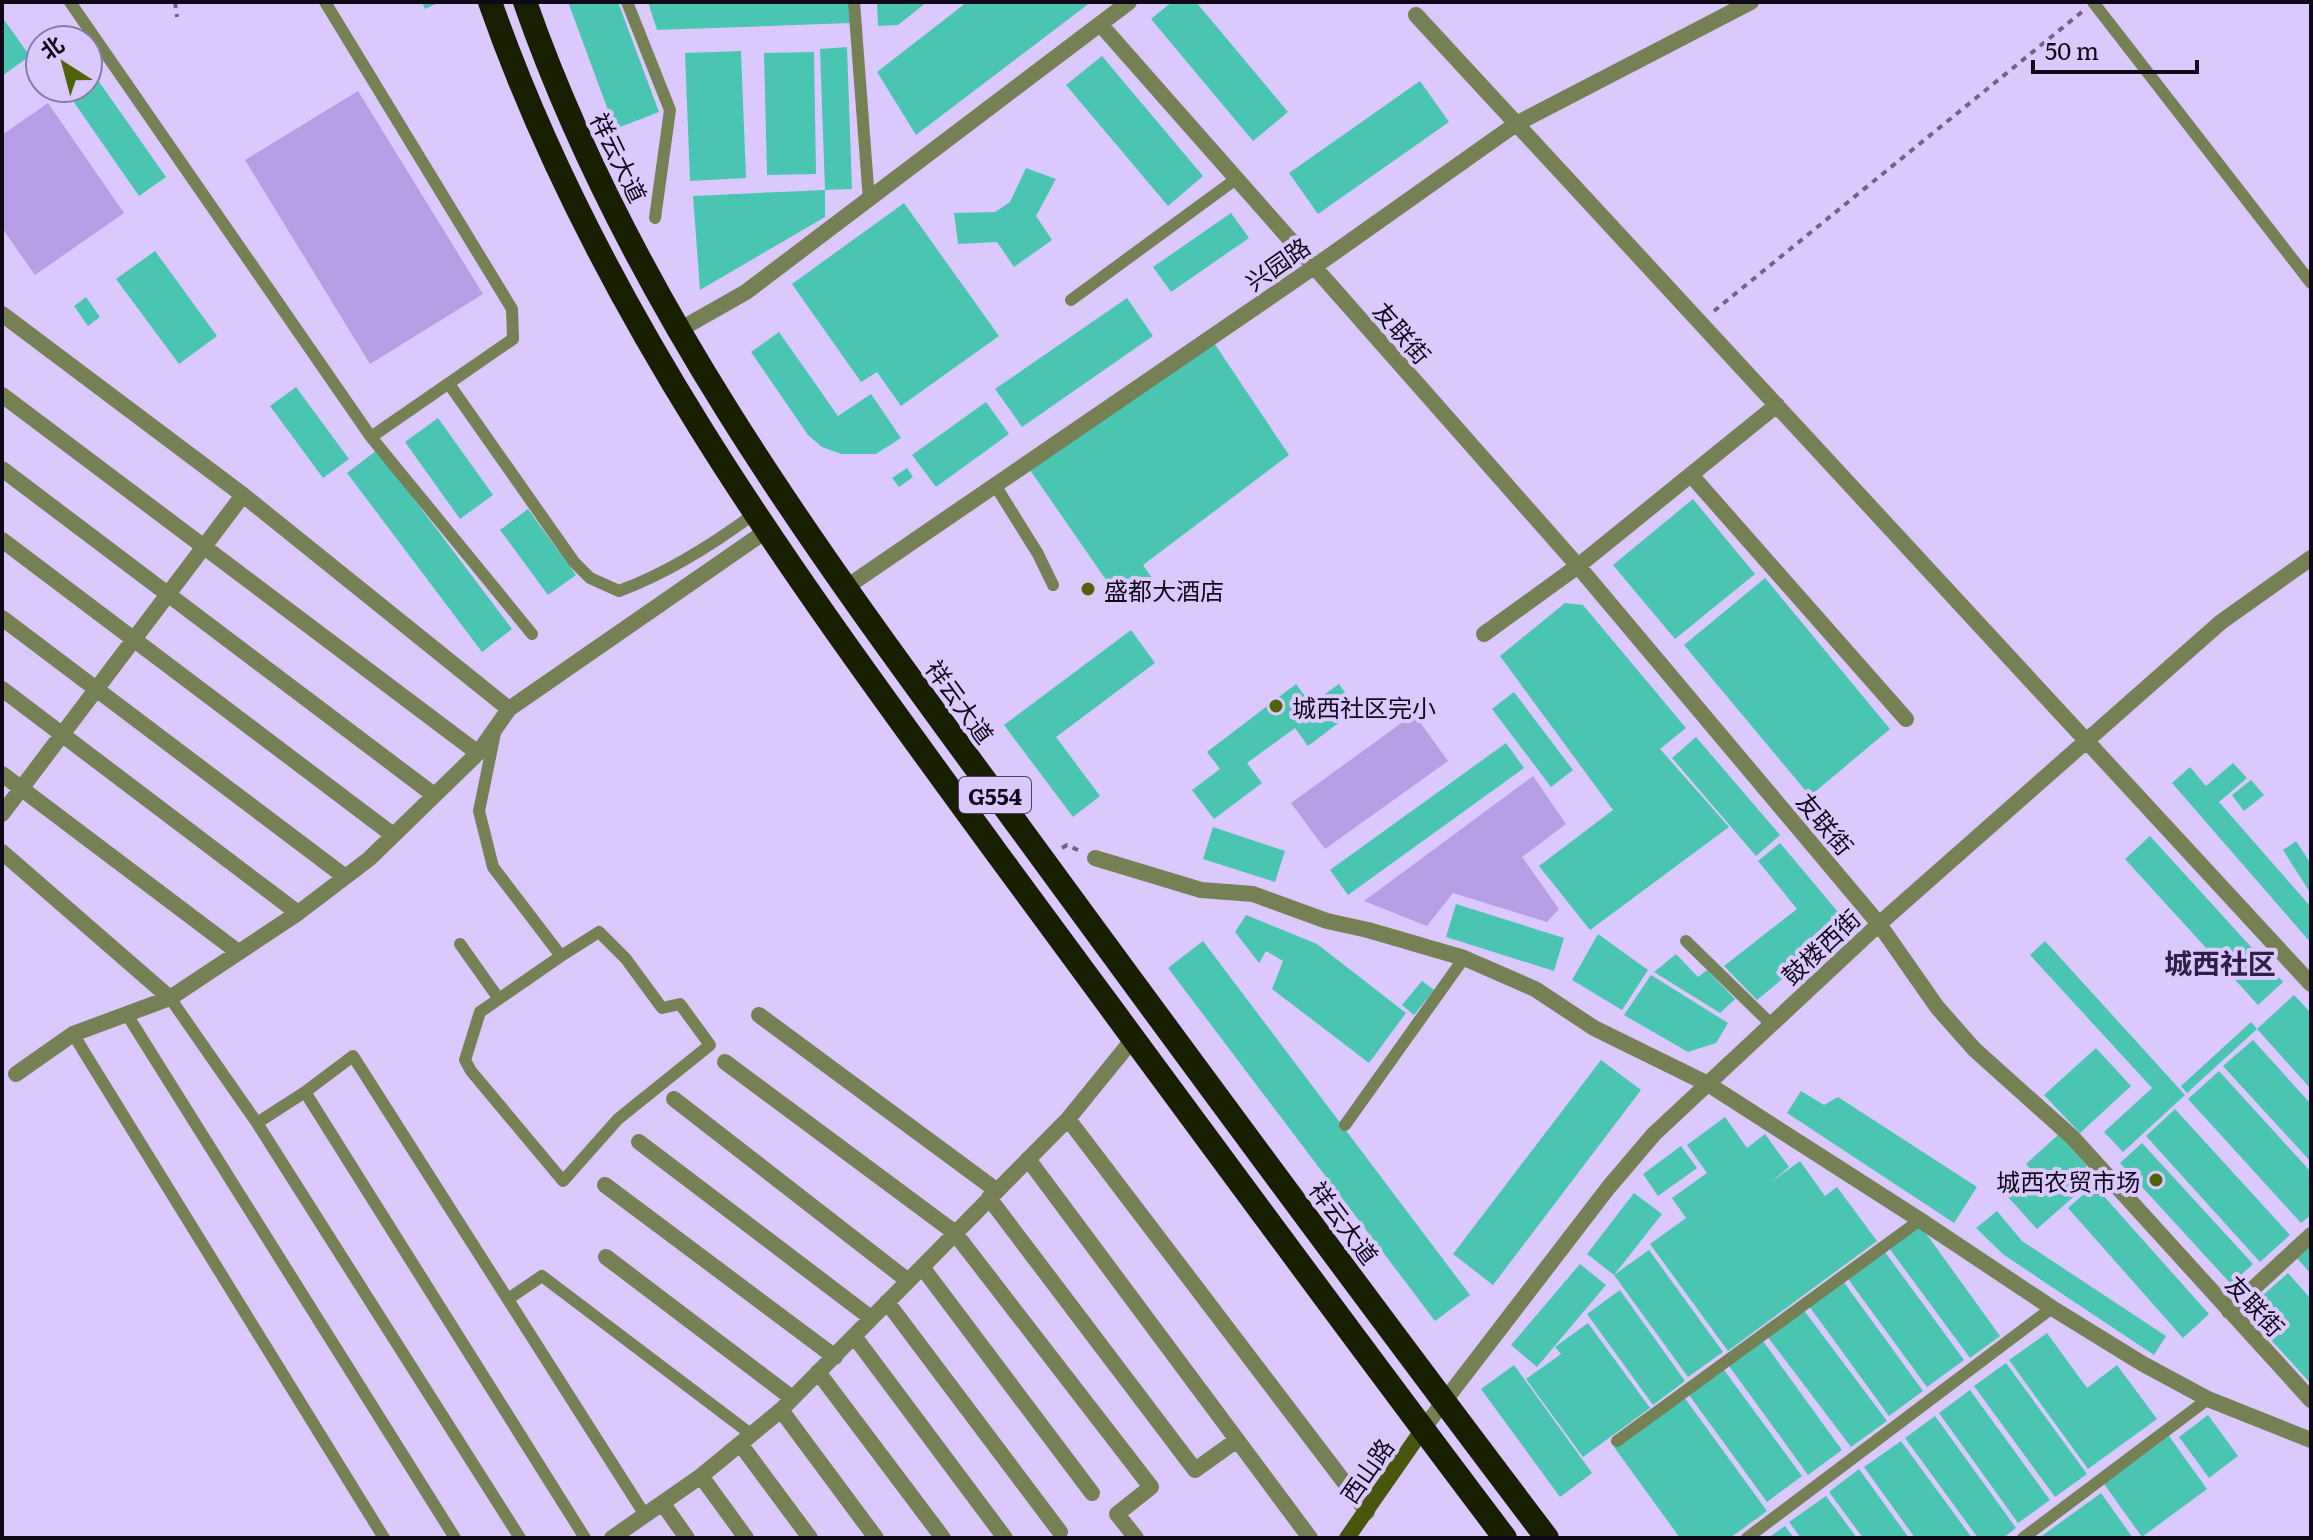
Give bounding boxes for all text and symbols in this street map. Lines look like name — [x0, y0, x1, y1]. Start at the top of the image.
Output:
north arrow — [24, 24, 104, 104]
scale bar — [2033, 24, 2197, 74]
text: 北 — [33, 27, 70, 66]
text: 50 m — [2045, 32, 2099, 67]
street label: 祥云大道 — [583, 106, 657, 208]
street label: 兴园路 — [1237, 228, 1317, 298]
street label: 友联街 — [1366, 293, 1440, 371]
place label: 盛都大酒店 — [1104, 572, 1224, 607]
marker: 盛都大酒店 — [1079, 580, 1097, 598]
street label: 祥云大道 — [919, 652, 1003, 750]
place label: 城西社区完小 — [1292, 689, 1436, 724]
marker: 城西社区完小 — [1267, 697, 1285, 715]
road number: G554 — [959, 777, 1031, 813]
street label: 友联街 — [1789, 784, 1863, 862]
street label: 鼓楼西街 — [1773, 900, 1867, 992]
district label: 城西社区 — [2164, 941, 2276, 983]
place label: 城西农贸市场 — [1996, 1163, 2140, 1198]
marker: 城西农贸市场 — [2147, 1171, 2165, 1189]
street label: 祥云大道 — [1302, 1173, 1388, 1271]
street label: 友联街 — [2219, 1267, 2293, 1343]
street label: 西山路 — [1331, 1430, 1401, 1510]

